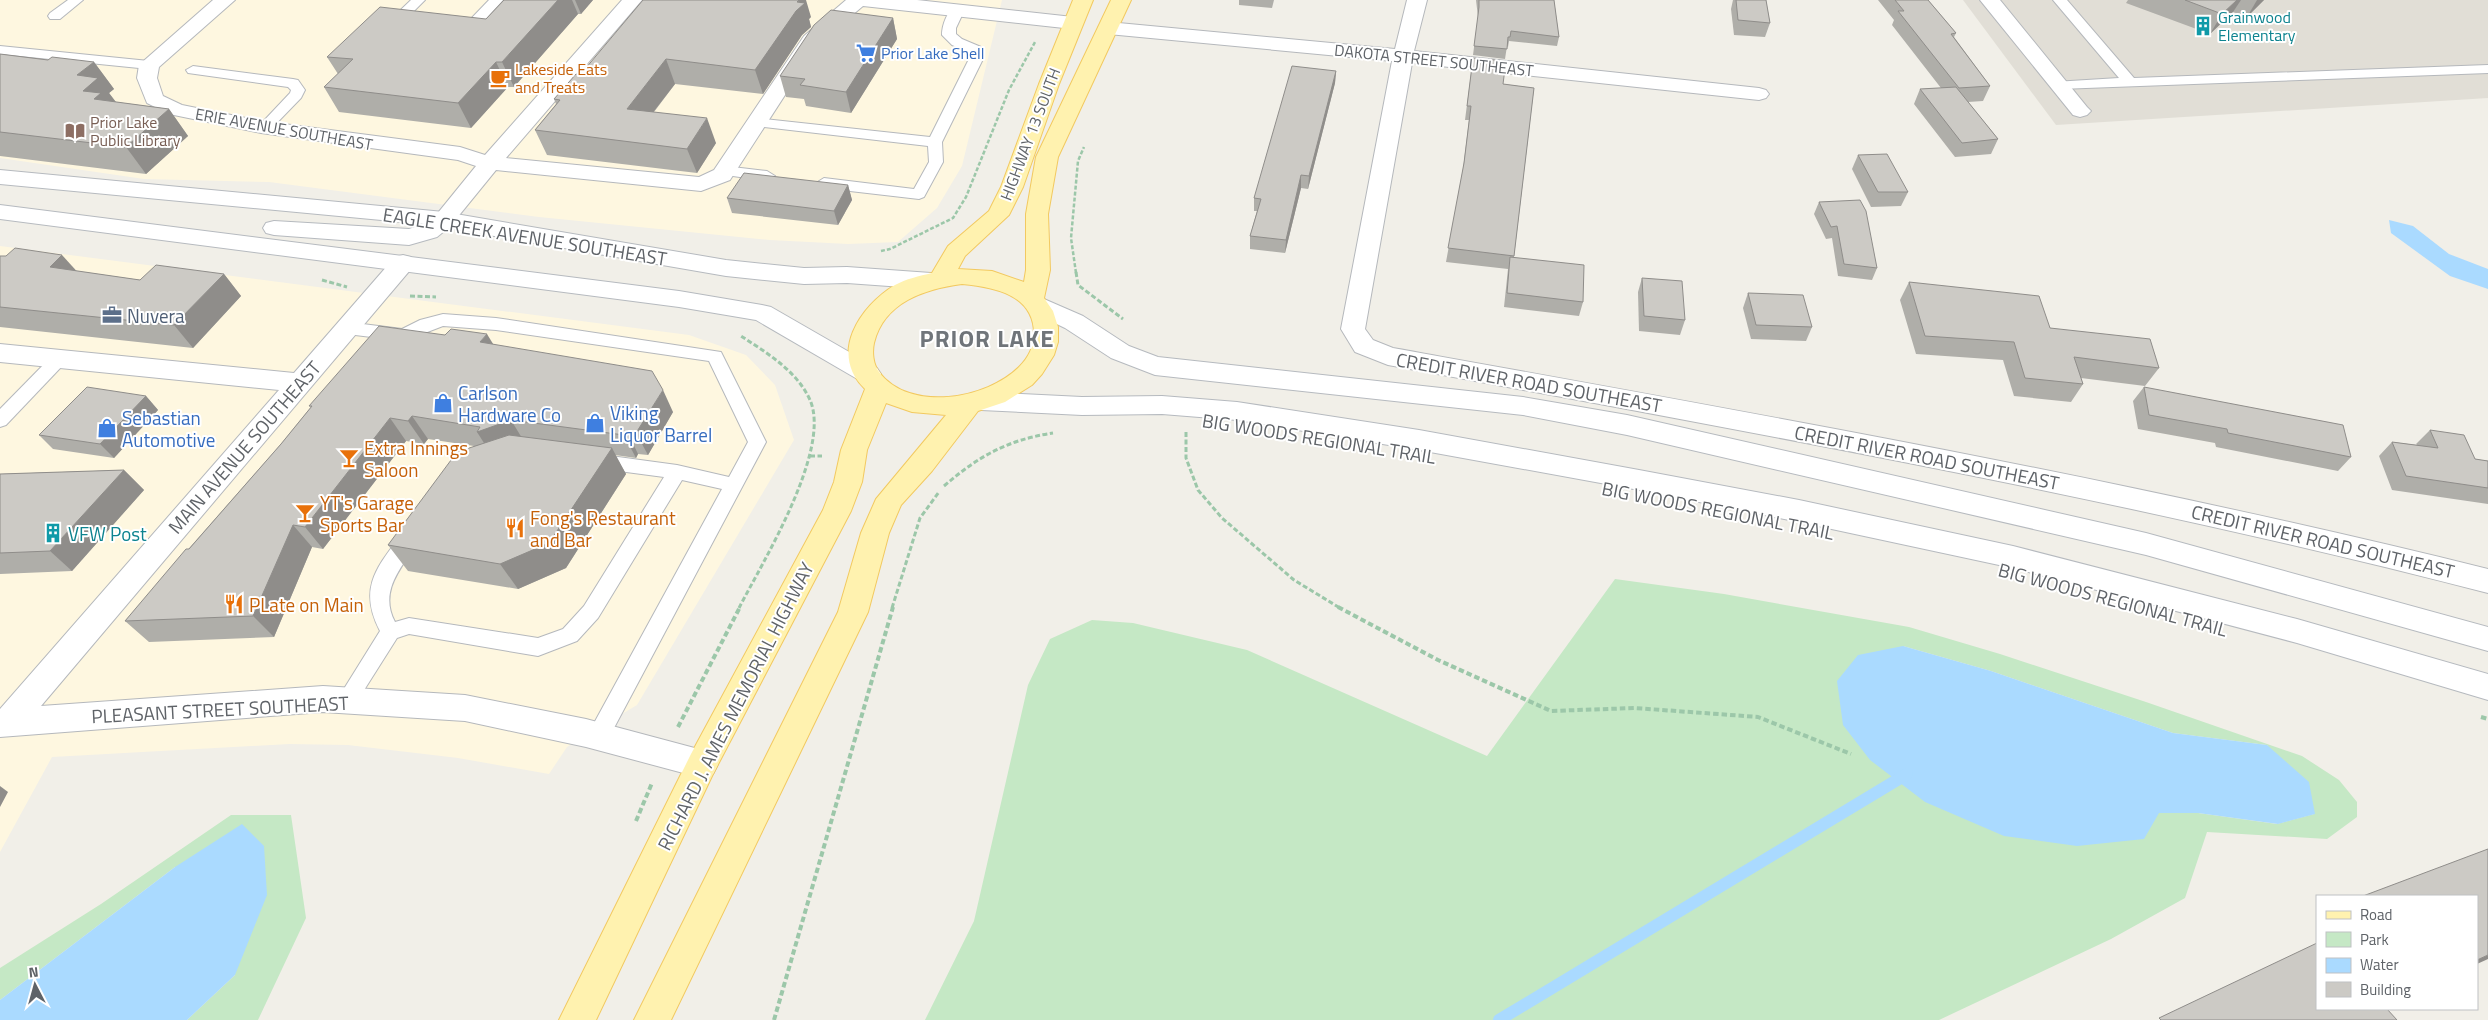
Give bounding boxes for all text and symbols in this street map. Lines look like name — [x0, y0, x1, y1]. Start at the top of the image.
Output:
place label: Grainwood Elementary — [2218, 5, 2296, 47]
building icon: Grainwood Elementary — [2192, 15, 2214, 37]
street label: DAKOTA STREET SOUTHEAST — [1333, 38, 1535, 82]
place label: Prior Lake Shell — [881, 41, 985, 65]
supermarket icon: Prior Lake Shell — [855, 42, 877, 64]
place label: Lakeside Eats and Treats — [515, 57, 607, 99]
street label: HIGHWAY 13 SOUTH — [994, 64, 1066, 204]
cafe icon: Lakeside Eats and Treats — [489, 67, 511, 89]
street label: ERIE AVENUE SOUTHEAST — [193, 102, 375, 157]
place label: Prior Lake Public Library — [90, 110, 181, 152]
library icon: Prior Lake Public Library — [64, 120, 86, 142]
street label: EAGLE CREEK AVENUE SOUTHEAST — [381, 199, 669, 273]
place label: Nuvera — [127, 301, 185, 330]
office icon: Nuvera — [101, 304, 123, 326]
district label: PRIOR LAKE — [920, 320, 1055, 356]
street label: CREDIT RIVER ROAD SOUTHEAST — [1394, 344, 1664, 420]
street label: MAIN AVENUE SOUTHEAST — [161, 354, 327, 540]
place label: Carlson Hardware Co — [458, 378, 561, 429]
shop icon: Carlson Hardware Co — [432, 392, 454, 414]
place label: Viking Liquor Barrel — [610, 398, 712, 449]
place label: Sebastian Automotive — [122, 403, 215, 454]
street label: BIG WOODS REGIONAL TRAIL — [1200, 405, 1438, 471]
shop icon: Viking Liquor Barrel — [584, 412, 606, 434]
shop icon: Sebastian Automotive — [96, 417, 118, 439]
street label: CREDIT RIVER ROAD SOUTHEAST — [1792, 417, 2062, 497]
place label: Extra Innings Saloon — [364, 433, 468, 484]
bar icon: Extra Innings Saloon — [338, 447, 360, 469]
street label: BIG WOODS REGIONAL TRAIL — [1599, 473, 1837, 547]
place label: YT's Garage Sports Bar — [320, 488, 414, 539]
street label: CREDIT RIVER ROAD SOUTHEAST — [2189, 497, 2457, 585]
bar icon: YT's Garage Sports Bar — [294, 502, 316, 524]
place label: Fong's Restaurant and Bar — [530, 503, 676, 554]
restaurant icon: Fong's Restaurant and Bar — [504, 517, 526, 539]
place label: VFW Post — [68, 519, 147, 548]
building icon: VFW Post — [42, 522, 64, 544]
street label: BIG WOODS REGIONAL TRAIL — [1995, 554, 2231, 644]
street label: RICHARD J. AMES MEMORIAL HIGHWAY — [649, 556, 821, 855]
place label: PLate on Main — [249, 590, 364, 619]
restaurant icon: PLate on Main — [223, 593, 245, 615]
street label: PLEASANT STREET SOUTHEAST — [91, 688, 349, 730]
legend — [2316, 895, 2478, 1010]
text: Road — [2360, 903, 2392, 926]
text: Park — [2360, 928, 2389, 951]
text: Water — [2360, 953, 2399, 976]
north arrow — [10, 960, 60, 1010]
text: N — [28, 961, 40, 983]
text: Building — [2360, 978, 2411, 1001]

